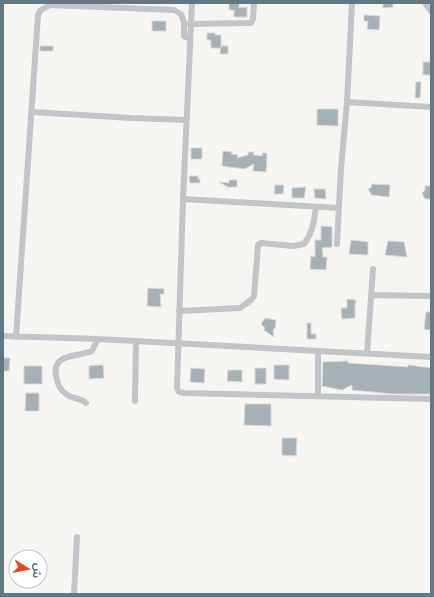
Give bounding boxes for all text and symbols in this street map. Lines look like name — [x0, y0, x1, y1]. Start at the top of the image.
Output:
north arrow — [8, 549, 48, 589]
text: ش — [29, 562, 47, 580]

